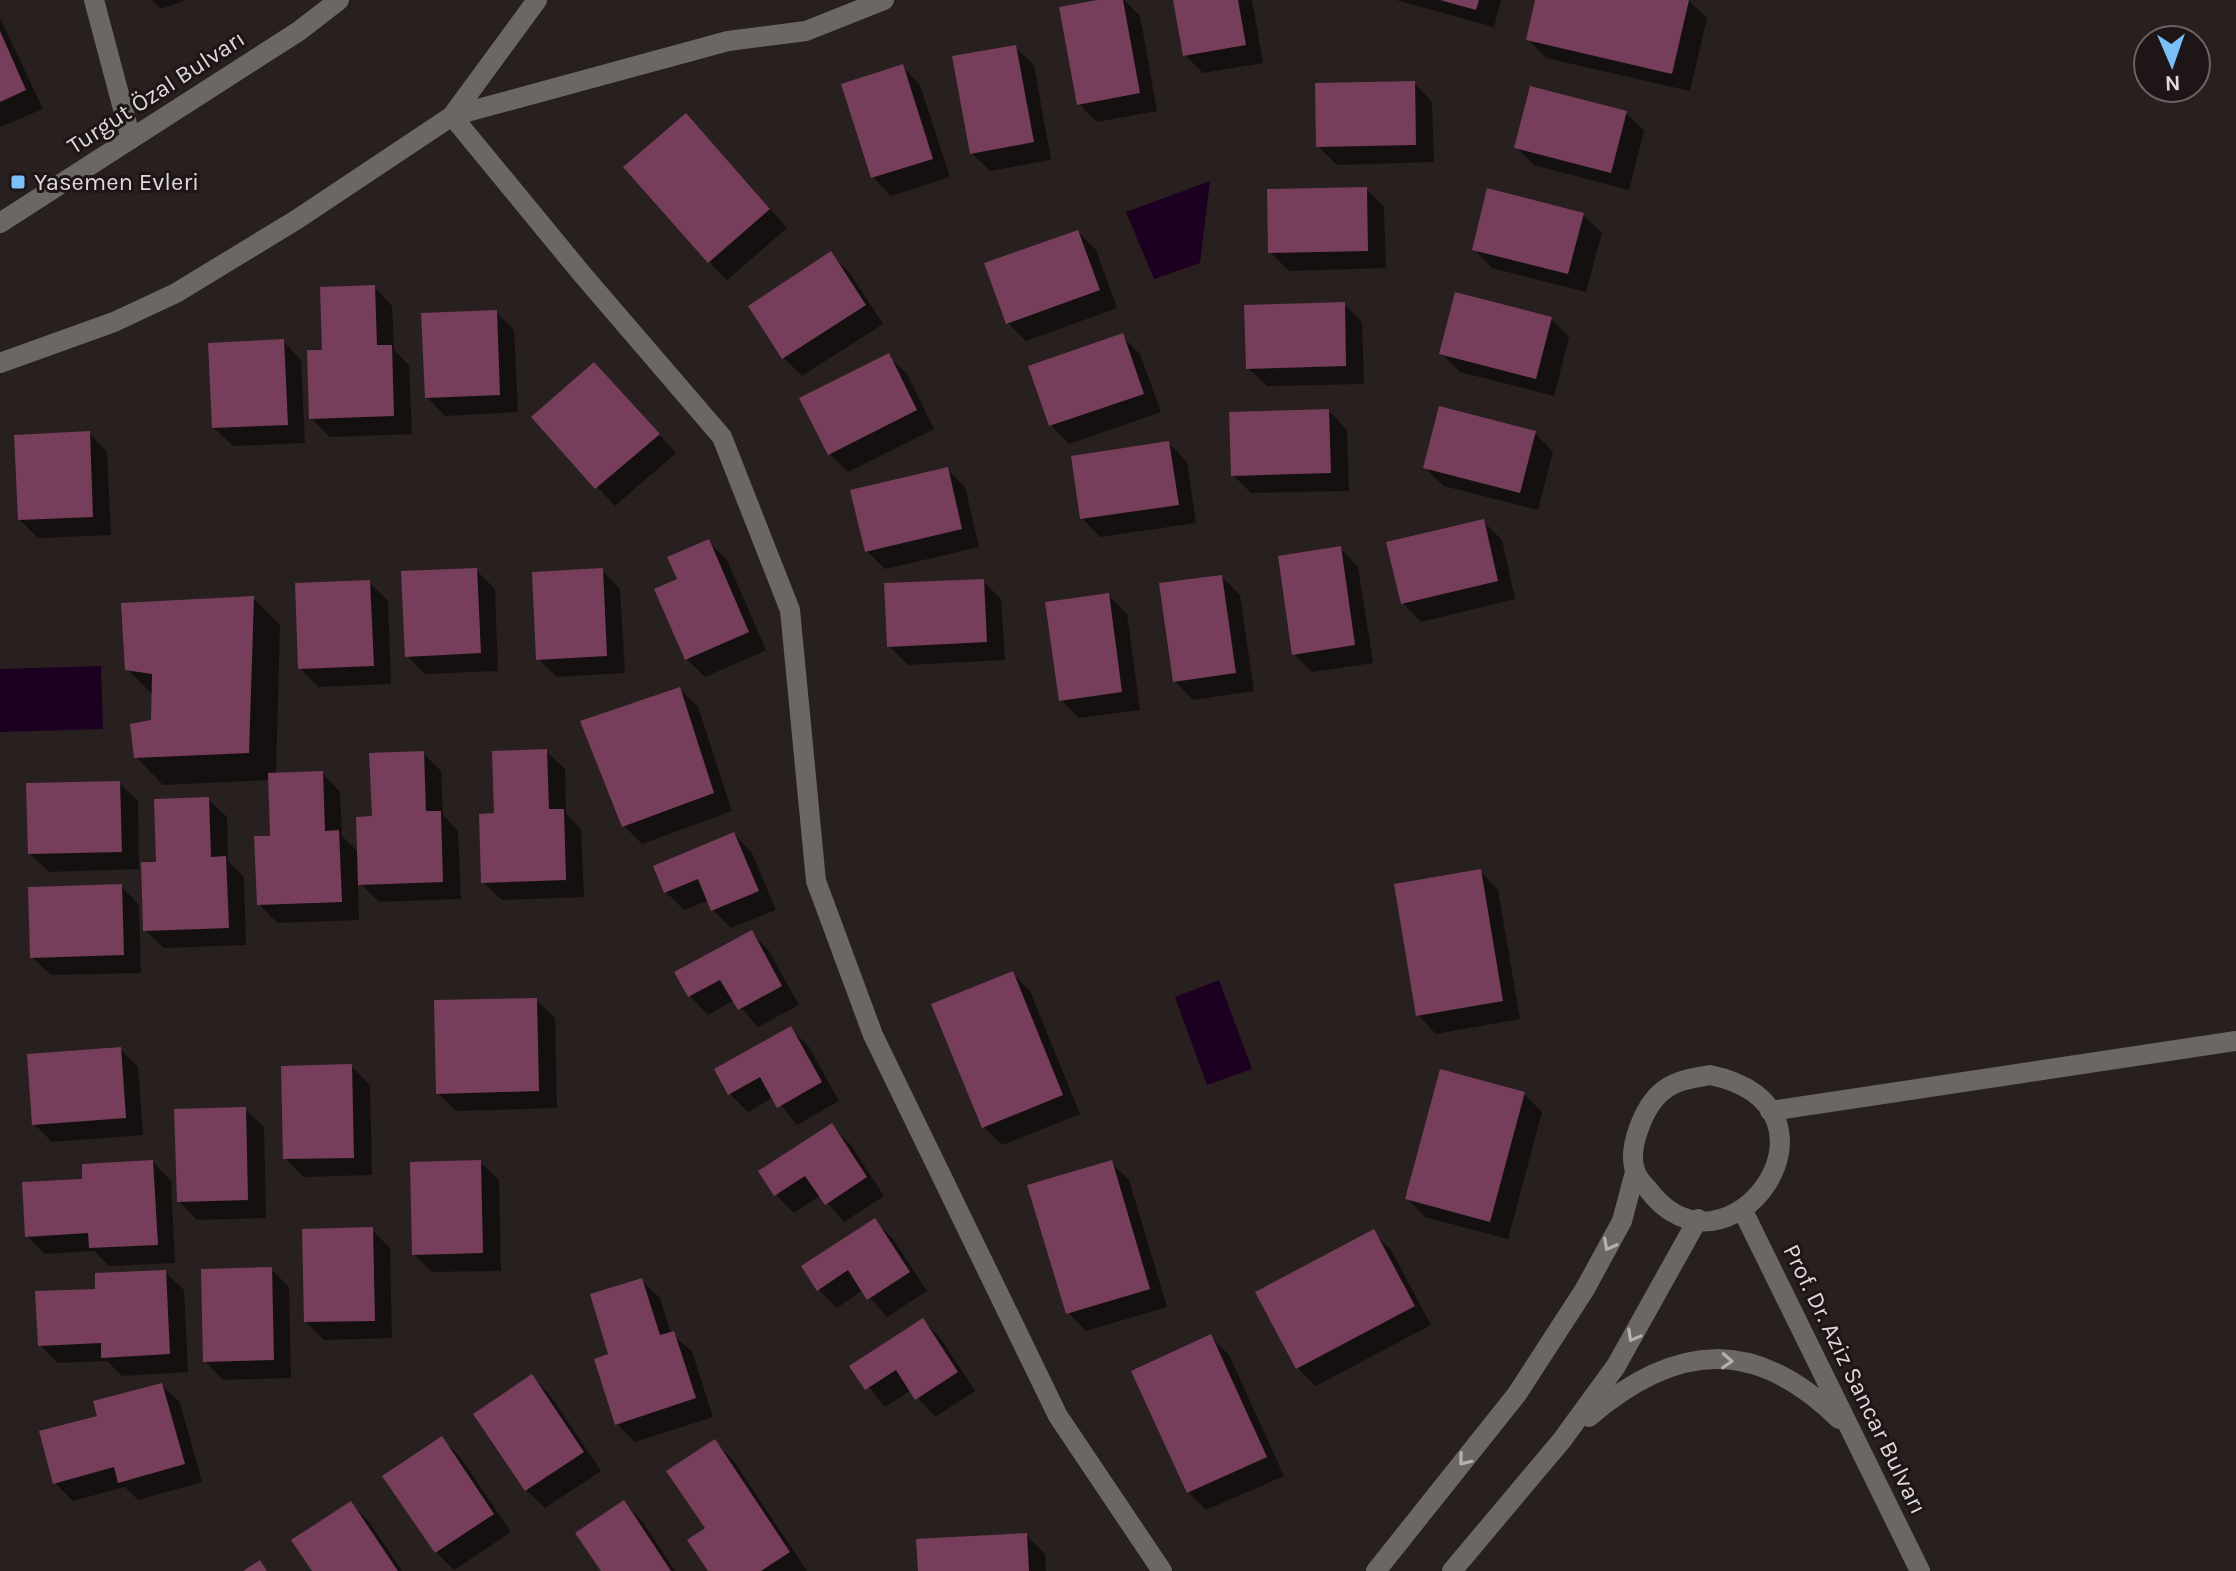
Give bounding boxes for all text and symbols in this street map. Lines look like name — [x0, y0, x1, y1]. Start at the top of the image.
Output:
street label: Turgut Özal Bulvarı — [62, 24, 250, 160]
north arrow — [2132, 24, 2212, 104]
text: N — [2164, 70, 2181, 96]
place label: Yasemen Evleri — [34, 168, 199, 196]
marker: Yasemen Evleri — [9, 173, 27, 191]
one-way arrow — [1603, 1236, 1619, 1250]
street label: Prof. Dr. Aziz Sancar Bulvarı — [1777, 1240, 1933, 1518]
one-way arrow — [1627, 1328, 1642, 1343]
one-way arrow — [1721, 1352, 1734, 1369]
one-way arrow — [1460, 1451, 1474, 1466]

